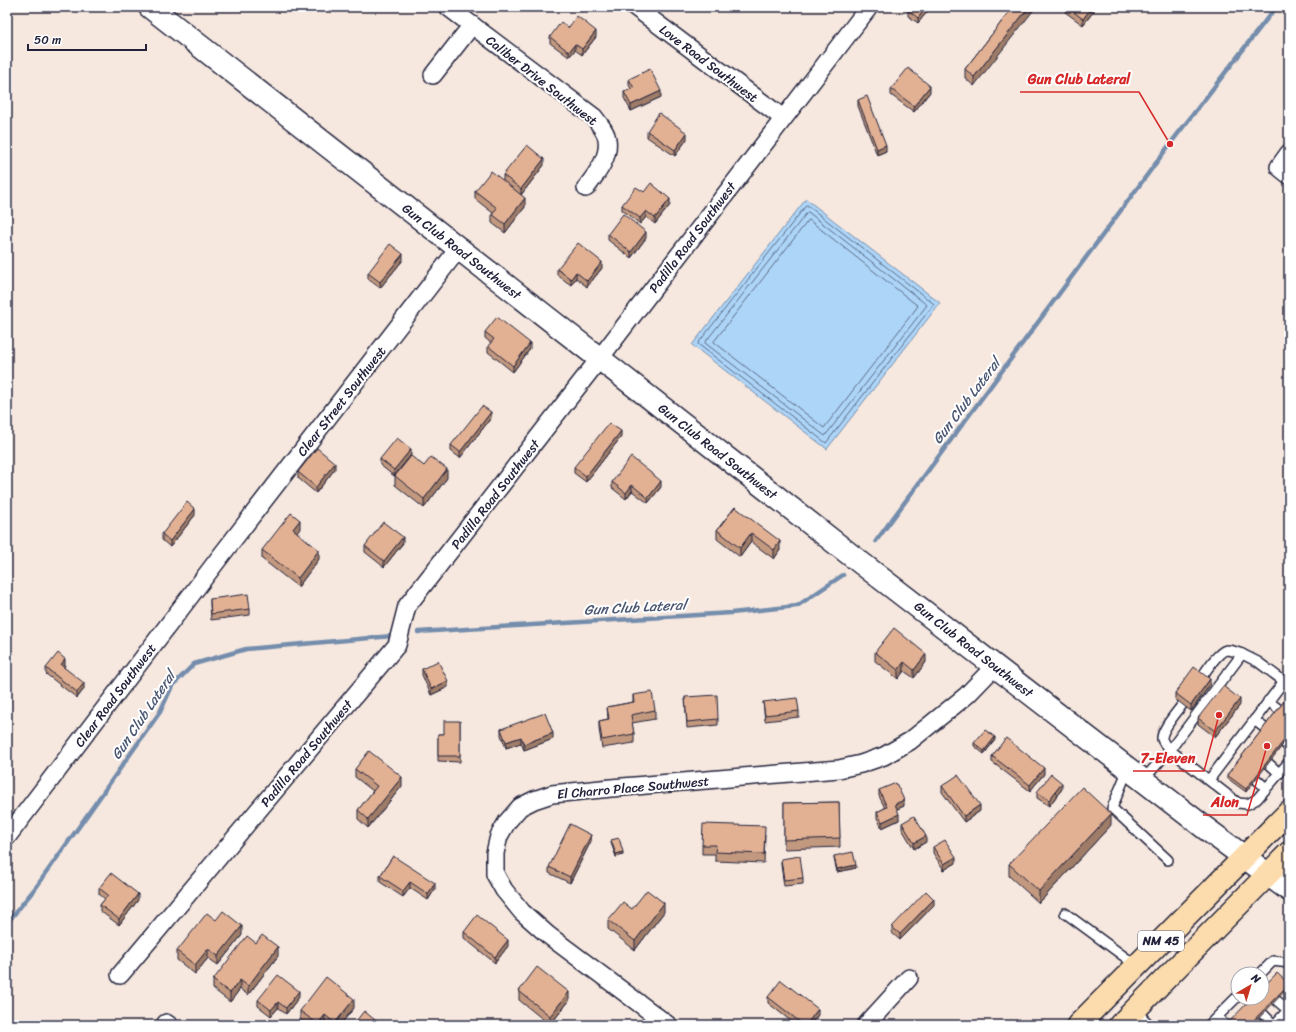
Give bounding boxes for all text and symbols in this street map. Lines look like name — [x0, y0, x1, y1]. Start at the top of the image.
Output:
street label: Love Road Southwest — [654, 18, 763, 109]
scale bar — [28, 26, 146, 52]
text: 50 m — [34, 29, 61, 51]
street label: Caliber Drive Southwest — [481, 29, 603, 132]
callout: Gun Club Lateral — [1020, 66, 1139, 92]
text: Gun Club Lateral — [1027, 67, 1131, 92]
street label: Padilla Road Southwest — [643, 176, 742, 298]
street label: Gun Club Road Southwest — [397, 197, 527, 306]
street label: Clear Street Southwest — [291, 341, 392, 462]
water label: Gun Club Lateral — [926, 351, 1009, 450]
street label: Gun Club Road Southwest — [653, 397, 783, 506]
street label: Padilla Road Southwest — [445, 434, 546, 554]
water label: Gun Club Lateral — [583, 592, 690, 623]
street label: Gun Club Road Southwest — [909, 595, 1039, 704]
street label: Clear Road Southwest — [69, 638, 162, 752]
water label: Gun Club Lateral — [104, 663, 184, 765]
street label: Padilla Road Southwest — [254, 694, 359, 812]
callout: 7-Eleven — [1133, 745, 1204, 771]
text: 7-Eleven — [1141, 746, 1196, 771]
street label: El Charro Place Southwest — [556, 769, 710, 806]
callout: Alon — [1203, 789, 1247, 815]
text: Alon — [1210, 790, 1239, 815]
road number: NM 45 — [1138, 931, 1184, 951]
north arrow — [1230, 966, 1270, 1006]
text: N — [1246, 968, 1265, 989]

